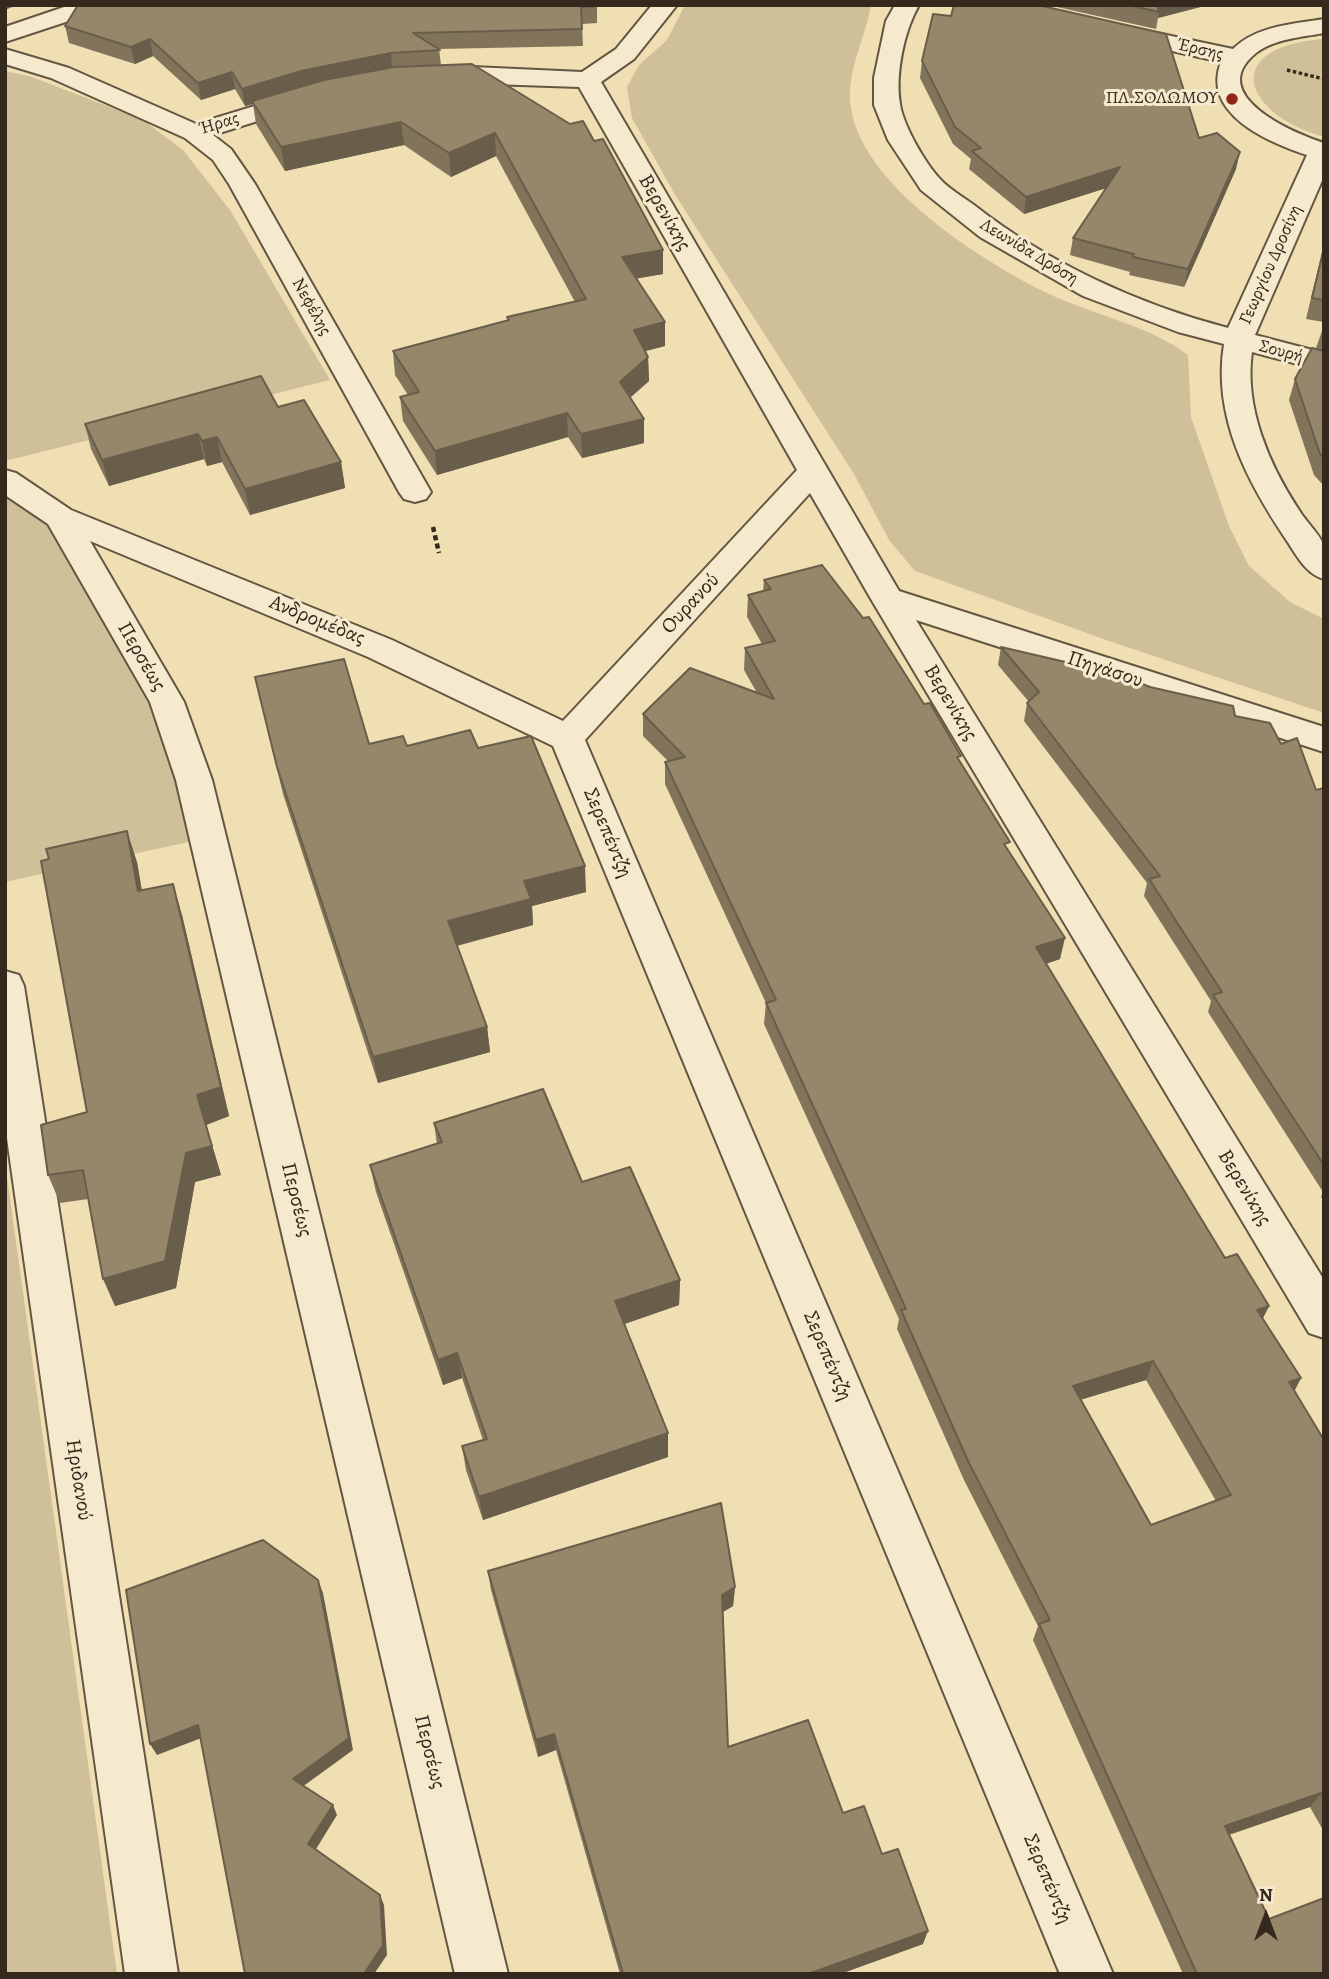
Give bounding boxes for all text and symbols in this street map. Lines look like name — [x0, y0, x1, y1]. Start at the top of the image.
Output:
street label: Έρσης — [1175, 34, 1225, 66]
place label: ΠΛ.ΣΟΛΩΜΟΥ — [1106, 88, 1218, 110]
marker: ΠΛ.ΣΟΛΩΜΟΥ — [1224, 91, 1240, 107]
street label: Ήρας — [196, 108, 242, 140]
street label: Βερενίκης — [632, 170, 696, 256]
street label: Γεωργίου Δροσίνη — [1235, 202, 1307, 328]
street label: Λεωνίδα Δρόση — [976, 214, 1082, 290]
street label: Νεφέλης — [286, 274, 336, 340]
street label: Σουρή — [1257, 336, 1305, 368]
street label: Ουρανού — [656, 568, 726, 640]
street label: Ανδρομέδας — [265, 590, 369, 652]
street label: Περσέως — [111, 618, 171, 696]
street label: Πηγάσου — [1064, 646, 1146, 694]
street label: Βερενίκης — [917, 660, 983, 746]
street label: Σερεπέντζη — [577, 784, 637, 882]
street label: Βερενίκης — [1211, 1145, 1277, 1231]
street label: Περσέως — [275, 1160, 317, 1240]
street label: Σερεπέντζη — [797, 1307, 857, 1405]
street label: Ηριδανού — [59, 1438, 97, 1522]
street label: Περσέως — [408, 1712, 450, 1792]
street label: Σερεπέντζη — [1017, 1830, 1077, 1928]
north arrow — [1231, 1881, 1301, 1951]
text: N — [1259, 1882, 1273, 1908]

